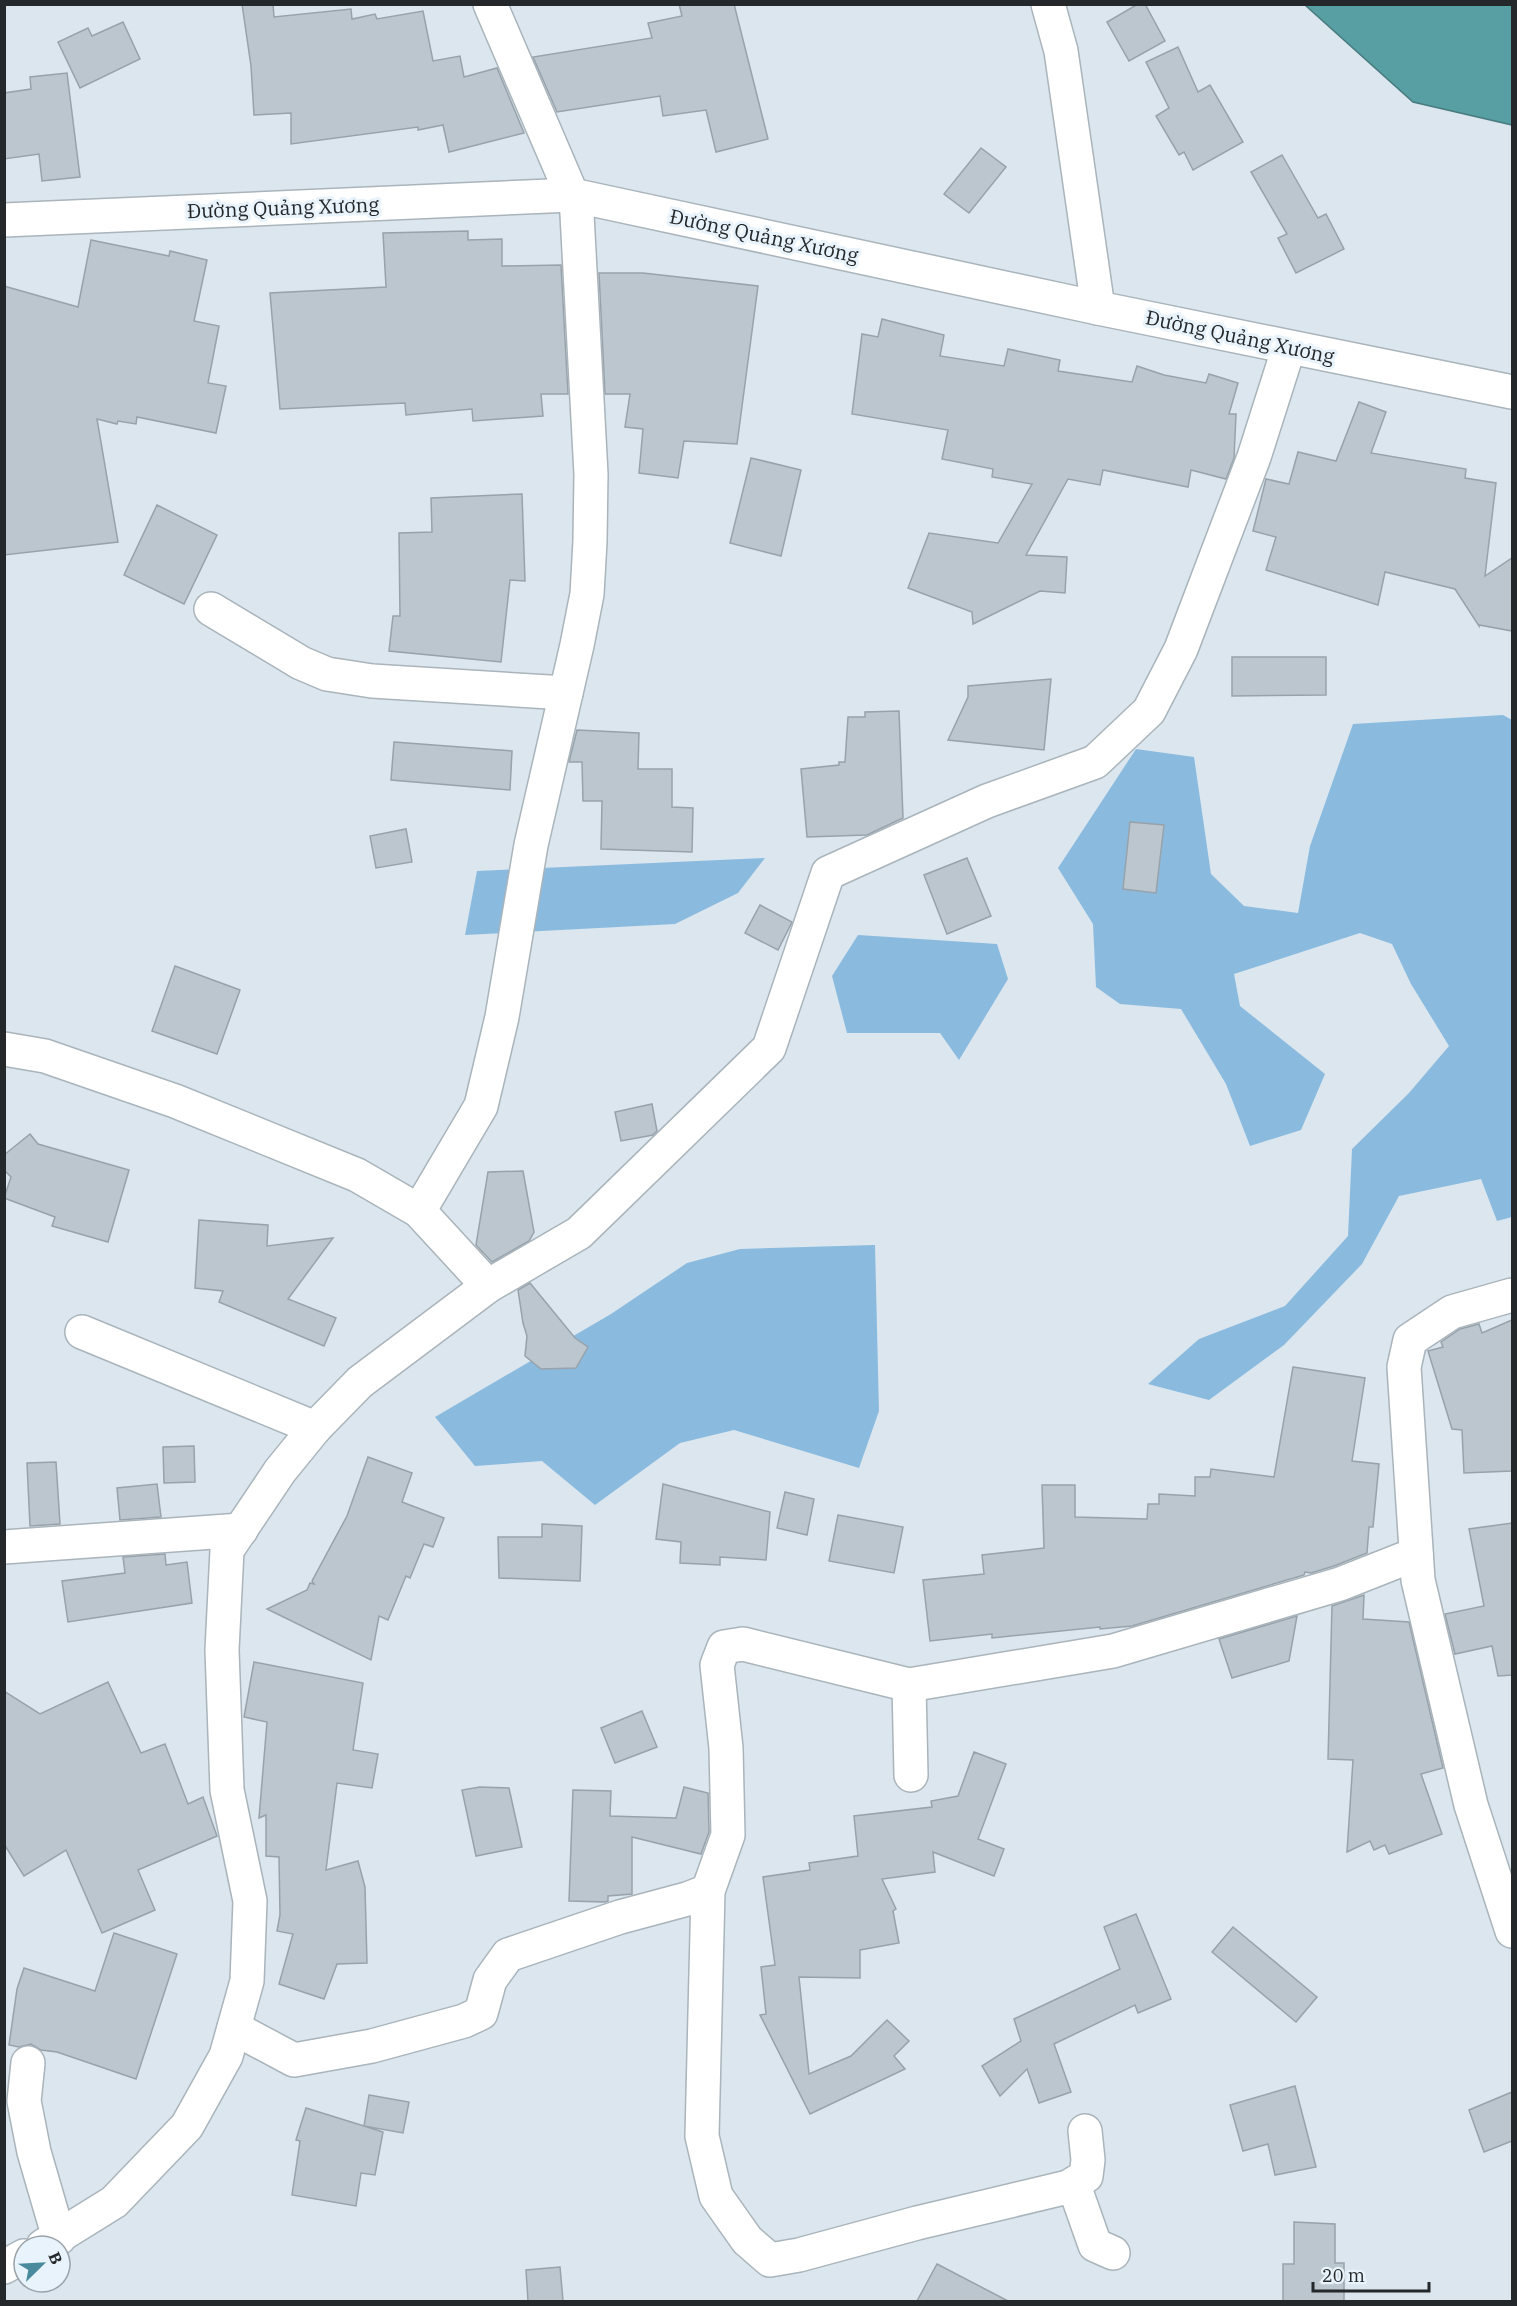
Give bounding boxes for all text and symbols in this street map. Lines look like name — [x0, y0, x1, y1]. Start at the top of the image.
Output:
street label: Đường Quảng Xương — [186, 191, 380, 224]
street label: Đường Quảng Xương — [667, 202, 861, 269]
street label: Đường Quảng Xương — [1143, 303, 1337, 370]
north arrow — [12, 2234, 72, 2294]
text: B — [44, 2249, 67, 2267]
scale bar — [1313, 2255, 1428, 2293]
text: 20 m — [1322, 2264, 1365, 2287]

